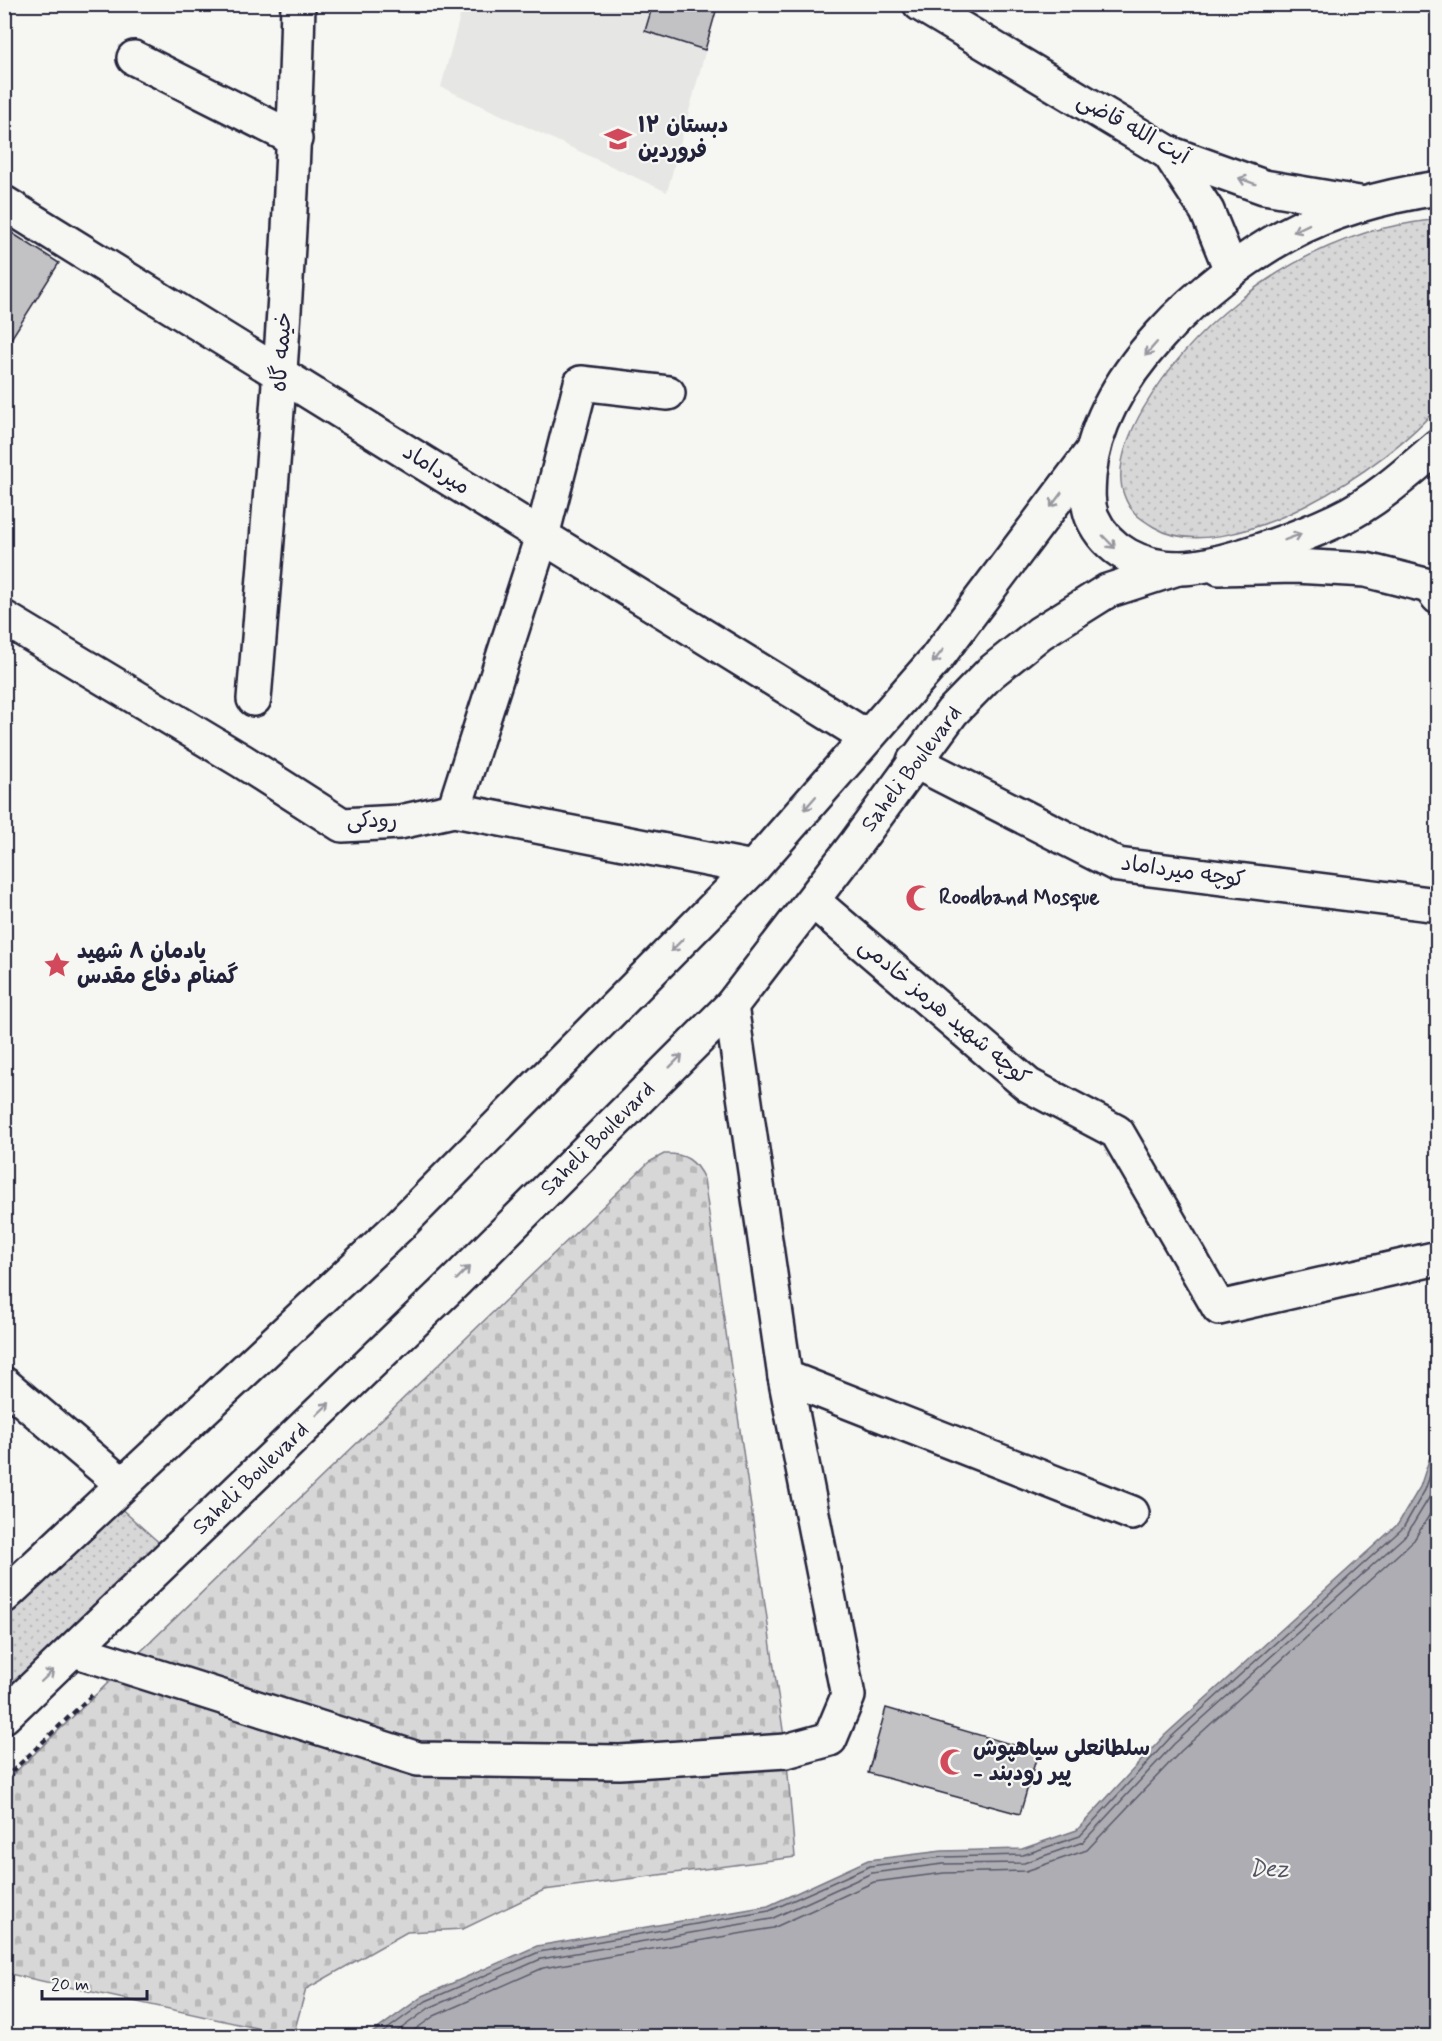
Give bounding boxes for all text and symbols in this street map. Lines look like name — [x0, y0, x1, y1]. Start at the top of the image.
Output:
street label: آیت الله قاضی — [1072, 87, 1196, 172]
place label: دبستان ۱۲ فروردین — [638, 112, 728, 165]
school or university icon: دبستان ۱۲ فروردین — [603, 124, 633, 154]
one-way arrow — [1238, 174, 1257, 185]
one-way arrow — [1293, 222, 1311, 234]
street label: خیمه گاه — [265, 311, 299, 393]
one-way arrow — [1144, 341, 1158, 356]
street label: میرداماد — [397, 438, 475, 502]
one-way arrow — [1049, 492, 1062, 508]
one-way arrow — [1283, 531, 1301, 542]
one-way arrow — [1102, 534, 1116, 549]
one-way arrow — [932, 648, 945, 664]
street label: Saheli Boulevard — [855, 700, 969, 838]
one-way arrow — [803, 795, 817, 810]
street label: رودکی — [347, 807, 397, 835]
street label: کوچه میرداماد — [1119, 849, 1247, 895]
mosque icon: Roodband Mosque — [904, 883, 934, 913]
place label: Roodband Mosque — [939, 884, 1100, 912]
street label: کوچه شهید هرمز خادمی — [853, 932, 1035, 1092]
place label: یادمان ۸ شهید گمنام دفاع مقدس — [77, 938, 238, 992]
one-way arrow — [669, 938, 684, 952]
place icon: یادمان ۸ شهید گمنام دفاع مقدس — [42, 950, 72, 980]
one-way arrow — [668, 1054, 683, 1069]
street label: Saheli Boulevard — [535, 1076, 661, 1202]
one-way arrow — [456, 1266, 471, 1281]
one-way arrow — [316, 1402, 331, 1416]
street label: Saheli Boulevard — [187, 1416, 315, 1542]
one-way arrow — [39, 1669, 54, 1683]
place label: سلطانعلی سیاهپوش - پیر رودبند — [973, 1735, 1150, 1788]
mosque icon: سلطانعلی سیاهپوش - پیر رودبند — [938, 1747, 968, 1777]
water label: Dez — [1249, 1854, 1289, 1885]
scale bar — [42, 1963, 147, 2001]
text: 20 m — [51, 1973, 89, 1997]

